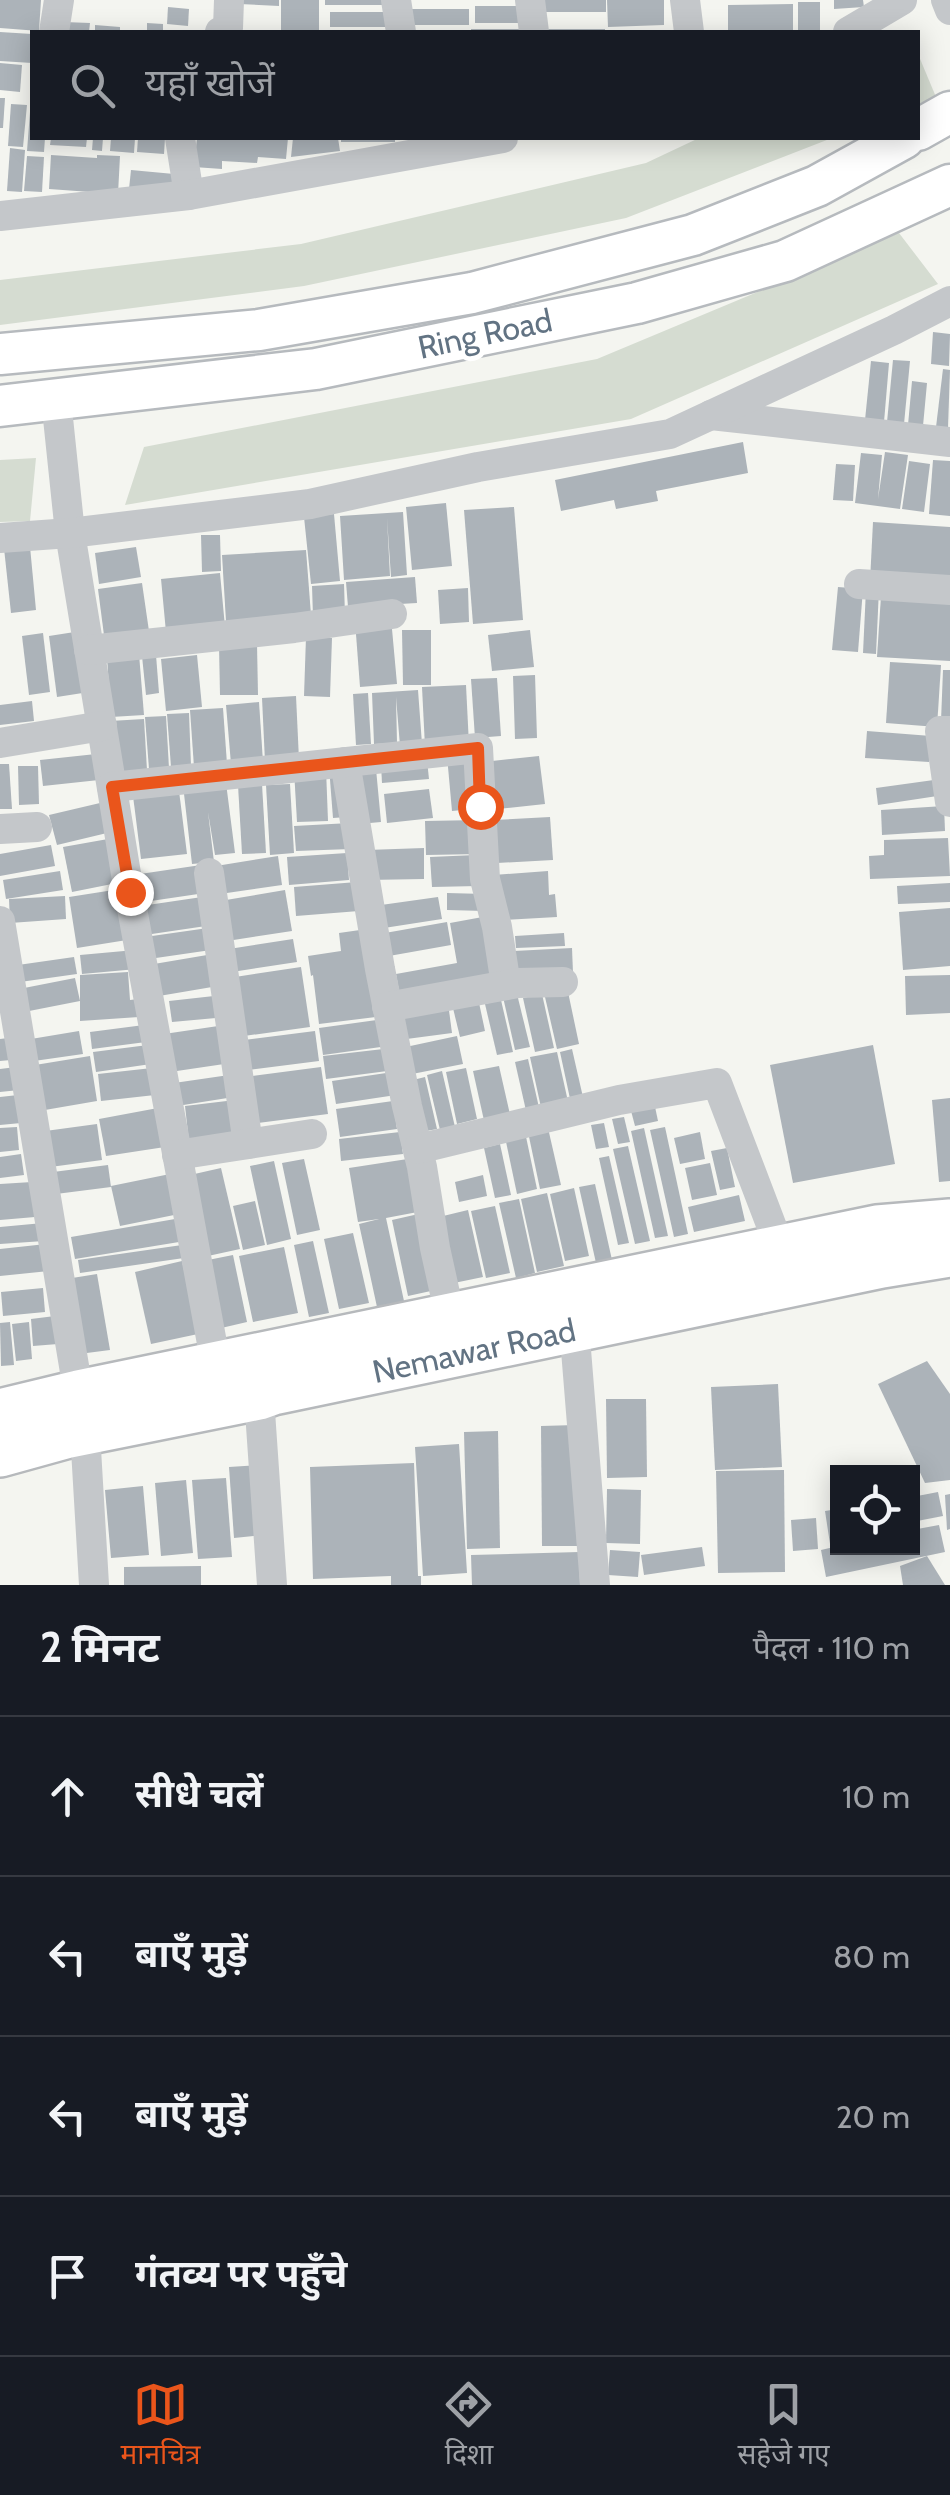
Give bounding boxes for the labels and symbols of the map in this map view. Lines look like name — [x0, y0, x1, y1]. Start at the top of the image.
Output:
street label: Ring Road — [414, 300, 556, 367]
route start — [458, 784, 504, 830]
route end — [108, 870, 154, 916]
street label: Nemawar Road — [369, 1310, 579, 1391]

